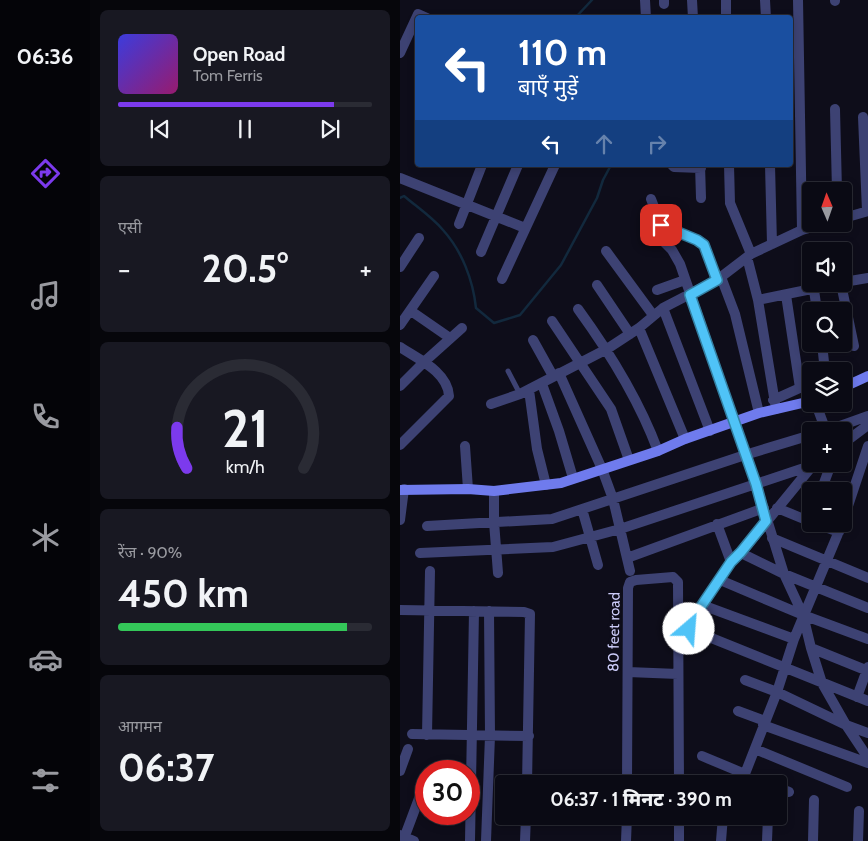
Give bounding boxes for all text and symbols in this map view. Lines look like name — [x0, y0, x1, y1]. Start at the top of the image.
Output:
text: 110 m — [518, 31, 607, 74]
icon: left — [435, 35, 500, 100]
text: 06:36 — [16, 43, 74, 70]
text: Open Road — [193, 43, 285, 66]
text: Tom Ferris — [193, 66, 263, 85]
text: बाएँ मुड़ें — [518, 74, 578, 101]
icon: previous — [146, 115, 174, 143]
icon: pause — [231, 115, 259, 143]
icon: next — [316, 115, 344, 143]
icon: left — [537, 130, 565, 158]
icon: ahead — [590, 130, 618, 158]
icon: right — [643, 130, 671, 158]
icon: directions — [28, 156, 63, 191]
north arrow — [802, 182, 852, 232]
map controls — [802, 182, 852, 532]
pin — [640, 204, 682, 246]
icon: arrive — [647, 211, 675, 239]
text: एसी — [118, 218, 142, 237]
button: sound — [802, 242, 852, 292]
text: 20.5° — [202, 245, 288, 292]
text: − — [118, 252, 130, 286]
text: + — [360, 252, 372, 286]
icon: music — [28, 278, 63, 313]
button: search — [802, 302, 852, 352]
button: layers — [802, 362, 852, 412]
text: 21 — [222, 397, 268, 460]
icon: phone — [28, 399, 63, 434]
button: + — [802, 422, 852, 472]
text: km/h — [225, 456, 265, 477]
button: − — [802, 482, 852, 532]
icon: climate — [28, 520, 63, 555]
text: रेंज · 90% — [118, 543, 182, 562]
text: 450 km — [118, 570, 249, 617]
street label: 80 feet road — [604, 592, 624, 672]
position arrow — [662, 602, 714, 654]
icon: car — [28, 642, 63, 677]
text: आगमन — [118, 717, 162, 736]
text: 06:37 — [118, 744, 214, 791]
speed limit sign: 30 — [415, 760, 480, 825]
icon: filters — [28, 763, 63, 798]
text: 06:37 · 1 मिनट · 390 m — [550, 788, 732, 811]

